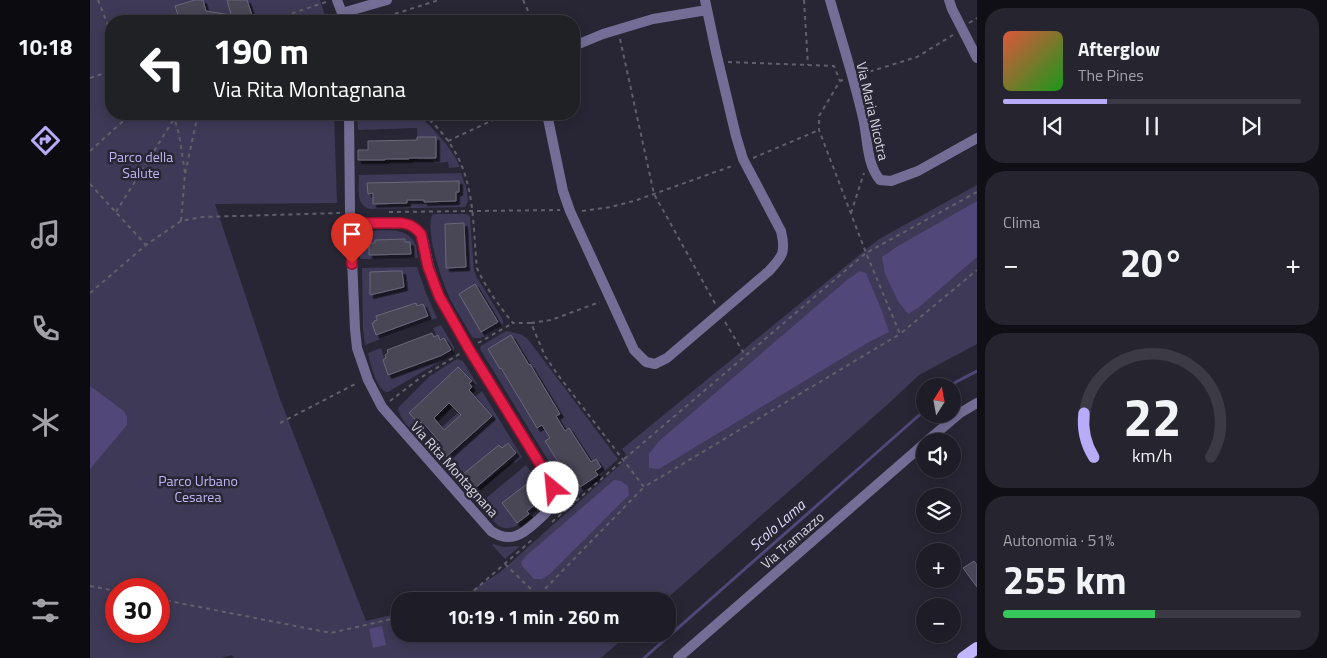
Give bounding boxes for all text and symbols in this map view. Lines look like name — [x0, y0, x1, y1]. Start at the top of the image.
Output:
text: 190 m — [213, 24, 309, 78]
text: 10:18 — [18, 30, 72, 64]
text: Afterglow — [1078, 34, 1160, 63]
icon: left — [130, 35, 195, 100]
street label: Via Maria Nicotra — [851, 60, 895, 162]
text: The Pines — [1078, 63, 1144, 87]
text: Via Rita Montagnana — [213, 72, 406, 106]
icon: previous — [1039, 112, 1067, 140]
icon: pause — [1138, 112, 1166, 140]
icon: next — [1237, 112, 1265, 140]
icon: directions — [28, 123, 63, 158]
park label: Parco della Salute — [109, 146, 173, 183]
text: Clima — [1003, 210, 1040, 234]
pin — [331, 213, 373, 264]
icon: music — [28, 217, 63, 252]
icon: arrive — [338, 220, 366, 248]
text: 20° — [1120, 234, 1184, 292]
text: − — [1003, 242, 1019, 285]
text: + — [1285, 242, 1301, 285]
icon: phone — [28, 311, 63, 346]
text: 22 — [1123, 377, 1181, 456]
north arrow — [916, 378, 961, 422]
map controls — [916, 378, 961, 643]
icon: climate — [28, 405, 63, 440]
street label: Via Rita Montagnana — [406, 416, 504, 522]
button: sound — [916, 433, 961, 478]
text: km/h — [1132, 442, 1172, 469]
position arrow — [526, 461, 578, 513]
park label: Parco Urbano Cesarea — [158, 470, 238, 507]
button: layers — [916, 488, 961, 533]
water label: Scolo Lama — [744, 493, 811, 556]
icon: car — [28, 499, 63, 534]
street label: Via Tramazzo — [756, 506, 828, 574]
text: Autonomia · 51% — [1003, 528, 1114, 552]
button: + — [916, 543, 961, 588]
text: 255 km — [1003, 551, 1127, 609]
speed limit sign: 30 — [105, 578, 170, 643]
icon: filters — [28, 593, 63, 628]
button: − — [916, 598, 961, 643]
text: 10:19 · 1 min · 260 m — [447, 602, 620, 631]

